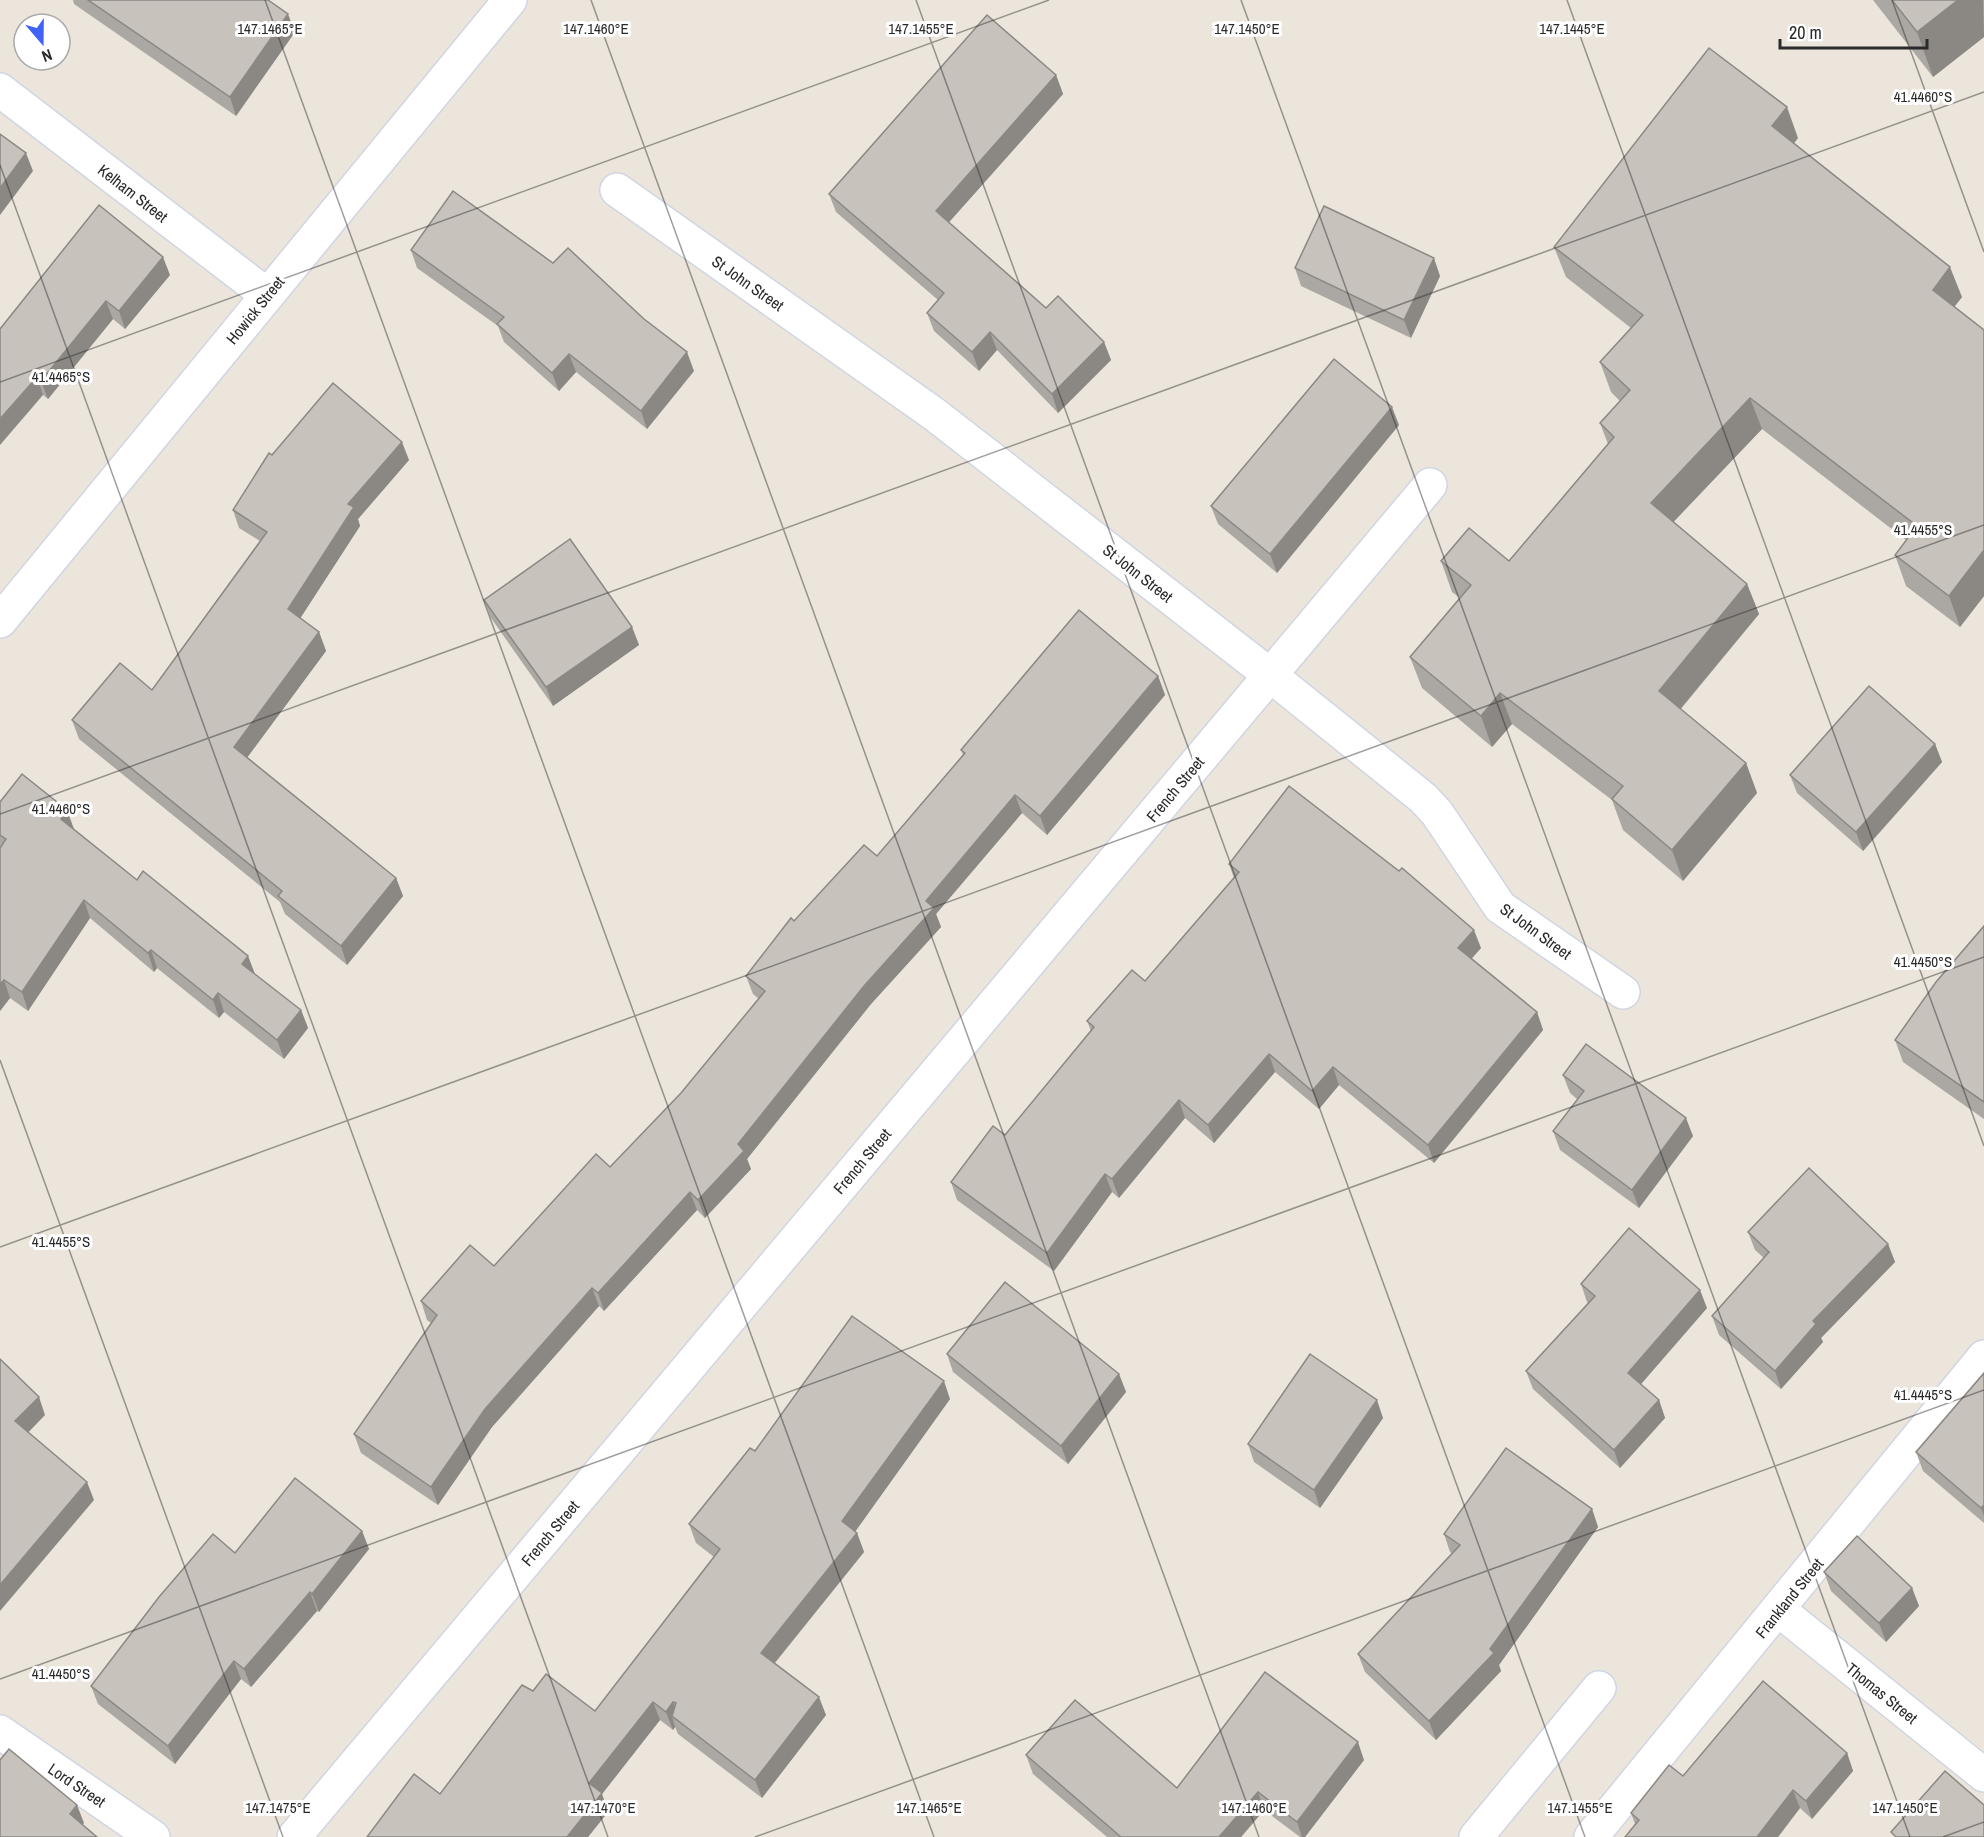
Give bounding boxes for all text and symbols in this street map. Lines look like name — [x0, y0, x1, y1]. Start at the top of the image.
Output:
north arrow — [12, 12, 72, 72]
scale bar — [1780, 12, 1927, 50]
text: 147.1465°E — [237, 18, 303, 39]
text: 147.1460°E — [563, 18, 629, 39]
text: 147.1455°E — [888, 18, 954, 39]
text: 147.1450°E — [1214, 18, 1280, 39]
text: 147.1445°E — [1539, 18, 1605, 39]
text: 20 m — [1789, 20, 1822, 45]
text: N — [39, 44, 55, 68]
text: 41.4460°S — [1894, 86, 1952, 107]
street label: Kelham Street — [93, 159, 173, 227]
street label: St John Street — [708, 250, 789, 316]
street label: Howick Street — [221, 271, 289, 349]
text: 41.4465°S — [32, 366, 90, 387]
text: 41.4455°S — [1894, 519, 1952, 540]
street label: St John Street — [1098, 539, 1178, 607]
street label: French Street — [1141, 751, 1209, 827]
text: 41.4460°S — [32, 798, 90, 819]
street label: St John Street — [1496, 898, 1576, 965]
text: 41.4450°S — [1894, 951, 1952, 972]
street label: French Street — [828, 1123, 896, 1199]
text: 41.4455°S — [32, 1231, 90, 1252]
text: 41.4445°S — [1894, 1384, 1952, 1405]
street label: French Street — [516, 1495, 584, 1571]
street label: Frankland Street — [1750, 1553, 1828, 1643]
street label: Thomas Street — [1842, 1657, 1923, 1729]
text: 41.4450°S — [32, 1663, 90, 1684]
street label: Lord Street — [44, 1758, 110, 1812]
text: 147.1475°E — [245, 1797, 311, 1818]
text: 147.1470°E — [570, 1797, 636, 1818]
text: 147.1465°E — [896, 1797, 962, 1818]
text: 147.1460°E — [1221, 1797, 1287, 1818]
text: 147.1455°E — [1547, 1797, 1613, 1818]
text: 147.1450°E — [1872, 1797, 1938, 1818]

